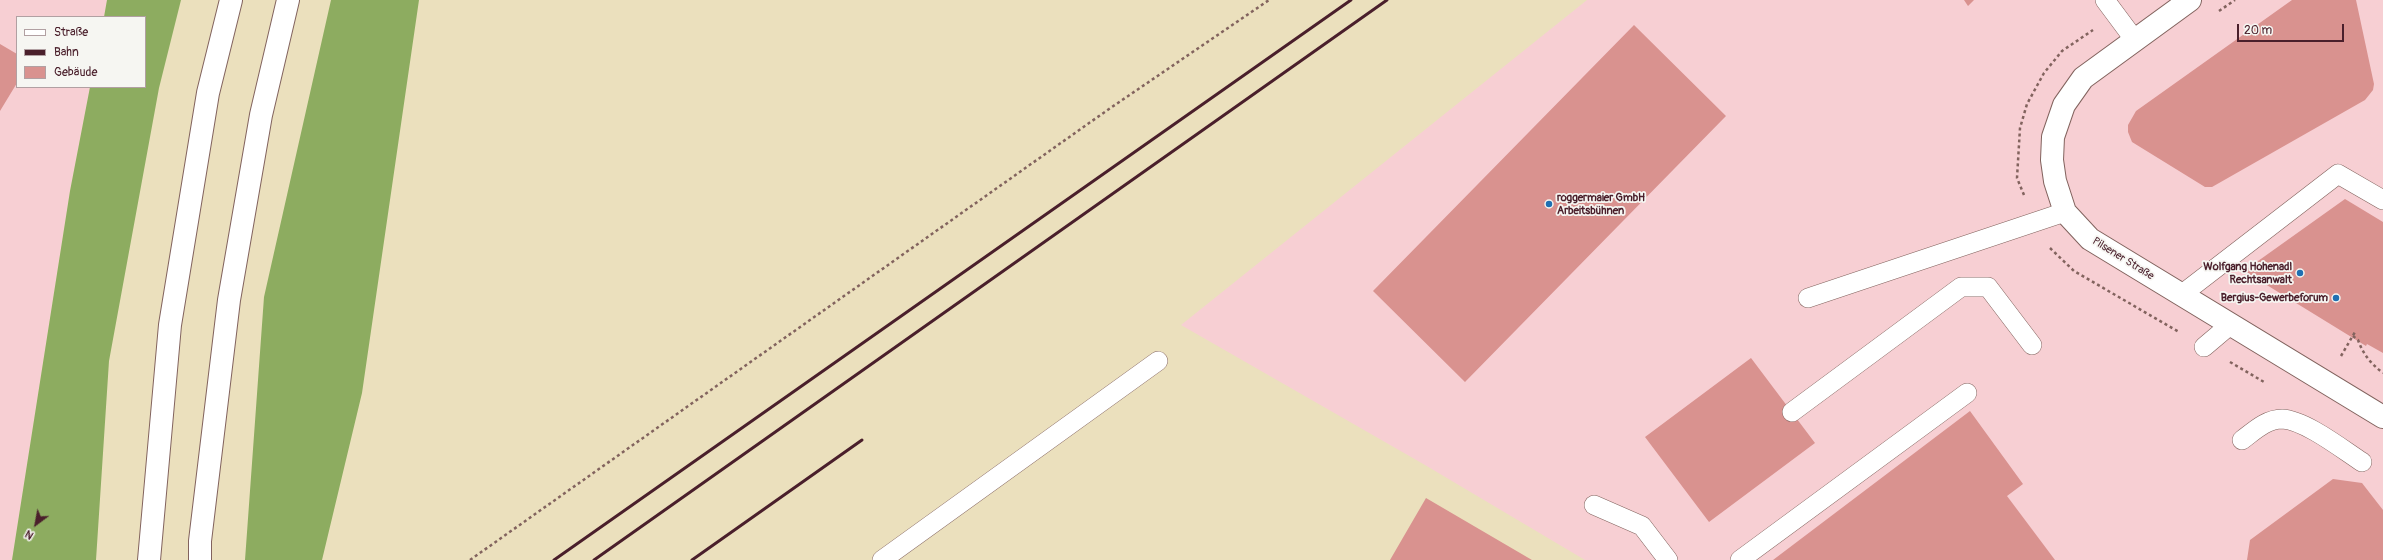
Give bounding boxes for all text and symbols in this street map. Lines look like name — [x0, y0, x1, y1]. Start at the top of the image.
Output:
legend — [16, 16, 146, 88]
scale bar — [2239, 16, 2346, 42]
text: 20 m — [2244, 23, 2272, 38]
text: Straße — [54, 25, 88, 40]
text: Bahn — [54, 45, 79, 60]
text: Gebäude — [54, 65, 97, 80]
place label: roggermaier GmbH Arbeitsbühnen — [1557, 191, 1645, 217]
marker: roggermaier GmbH Arbeitsbühnen — [1544, 199, 1554, 209]
street label: Pilsener Straße — [2090, 235, 2156, 283]
place label: Wolfgang Hohenadl Rechtsanwalt — [2203, 260, 2292, 286]
marker: Wolfgang Hohenadl Rechtsanwalt — [2295, 268, 2305, 278]
place label: Bergius-Gewerbeforum — [2221, 291, 2328, 305]
marker: Bergius-Gewerbeforum — [2331, 293, 2341, 303]
north arrow — [16, 504, 56, 544]
text: N — [23, 527, 36, 542]

